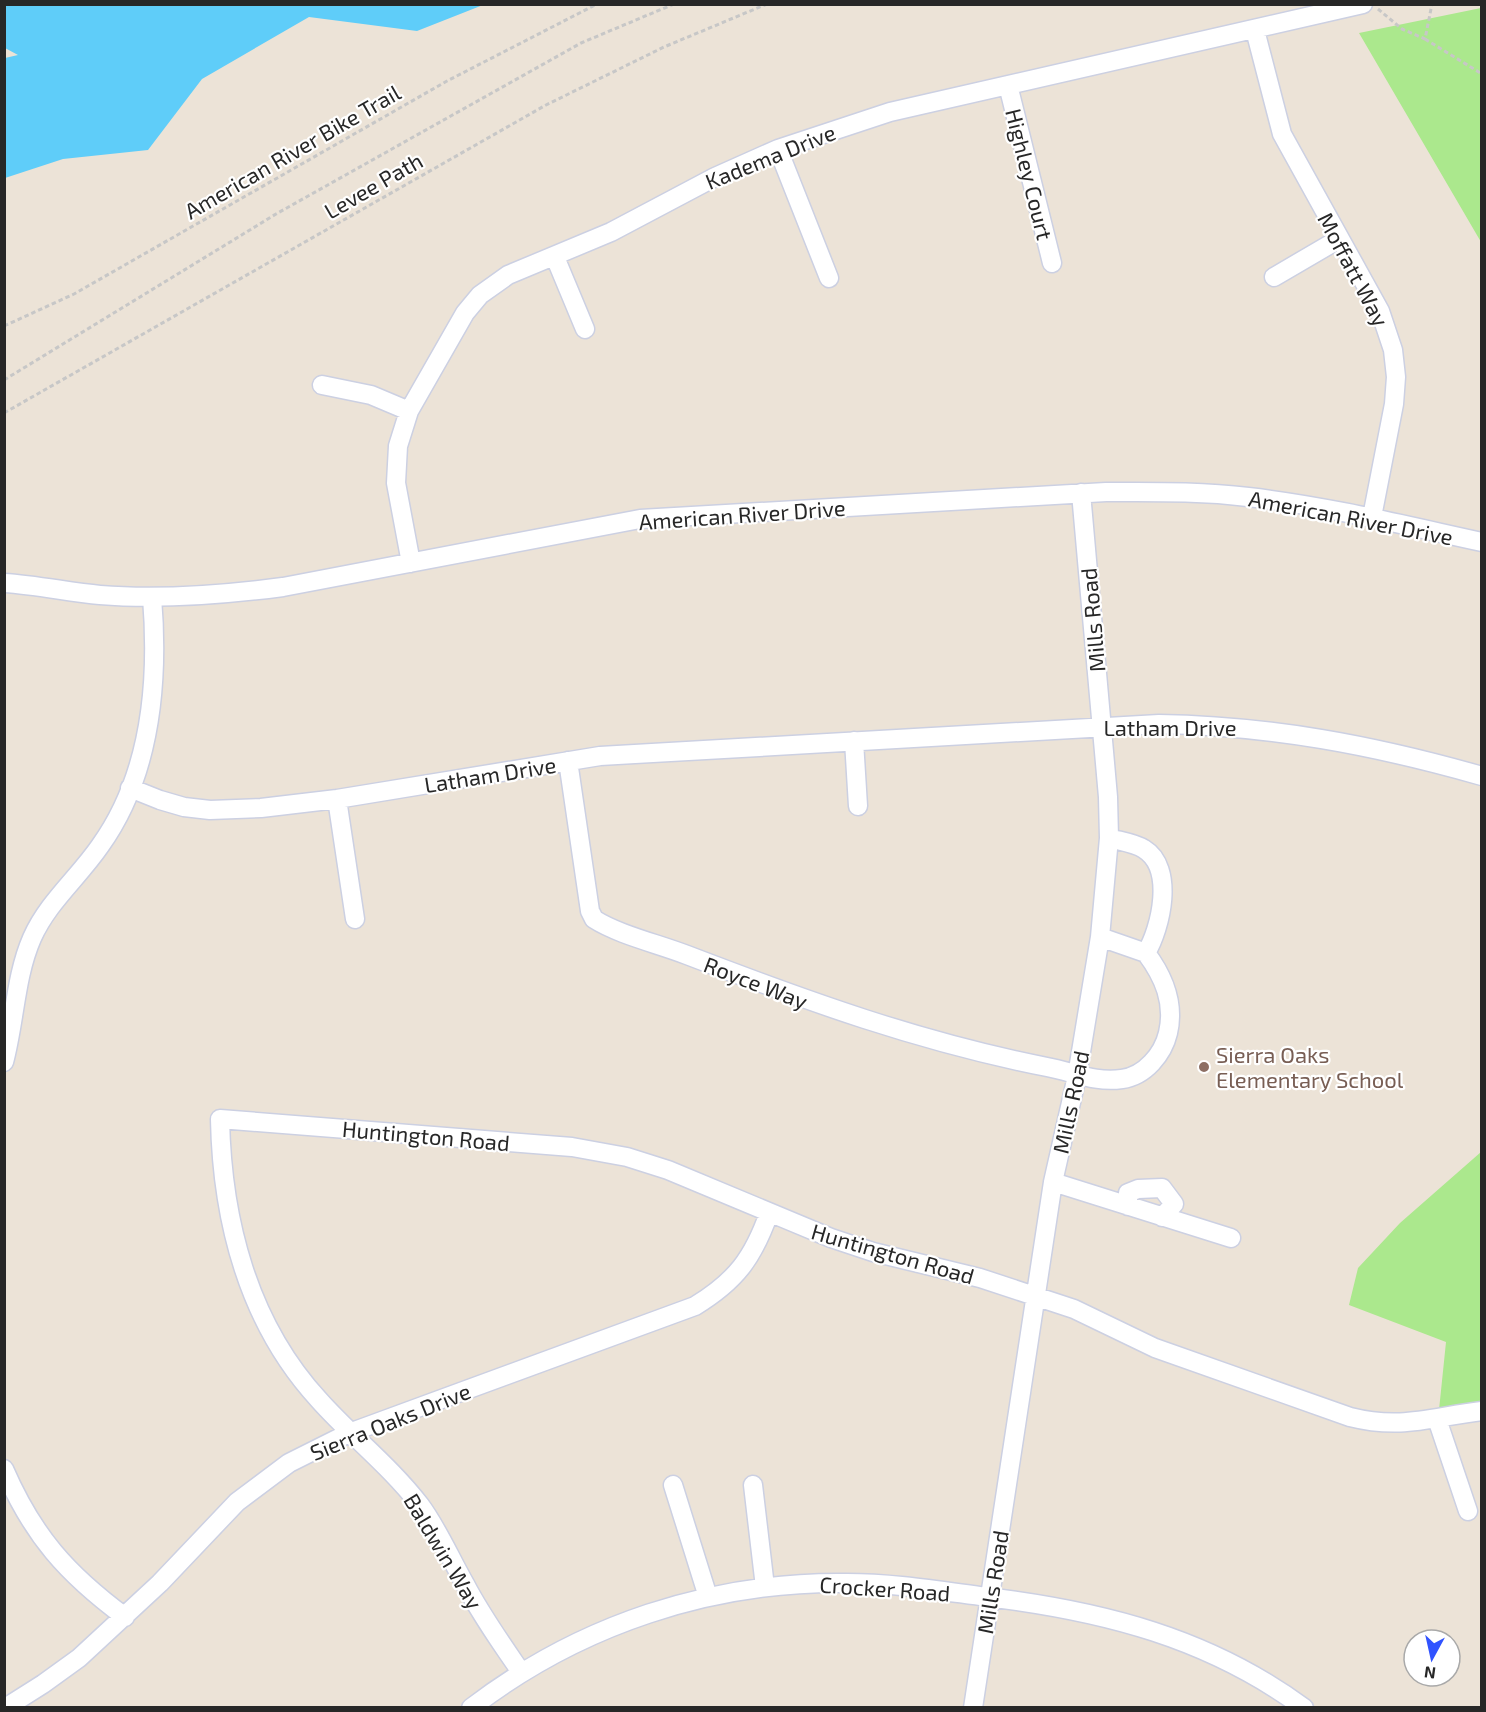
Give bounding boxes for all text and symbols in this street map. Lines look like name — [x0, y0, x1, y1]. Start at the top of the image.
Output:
street label: American River Bike Trail — [179, 78, 405, 224]
street label: Highley Court — [1001, 106, 1059, 242]
street label: Kadema Drive — [701, 118, 839, 194]
street label: Levee Path — [319, 146, 427, 224]
street label: Moffatt Way — [1313, 208, 1395, 331]
street label: American River Drive — [1247, 484, 1455, 550]
street label: American River Drive — [638, 494, 846, 534]
street label: Mills Road — [1074, 567, 1110, 673]
street label: Latham Drive — [1103, 714, 1237, 740]
street label: Latham Drive — [422, 751, 558, 797]
street label: Royce Way — [701, 950, 812, 1014]
place label: Sierra Oaks Elementary School — [1216, 1041, 1404, 1092]
street label: Mills Road — [1046, 1048, 1094, 1156]
marker: Sierra Oaks Elementary School — [1197, 1060, 1211, 1074]
street label: Huntington Road — [341, 1115, 511, 1155]
street label: Huntington Road — [809, 1217, 977, 1289]
street label: Sierra Oaks Drive — [306, 1377, 474, 1465]
street label: Baldwin Way — [399, 1489, 489, 1614]
street label: Mills Road — [971, 1528, 1013, 1636]
street label: Crocker Road — [819, 1570, 951, 1606]
north arrow — [1402, 1628, 1462, 1688]
text: N — [1423, 1663, 1437, 1684]

